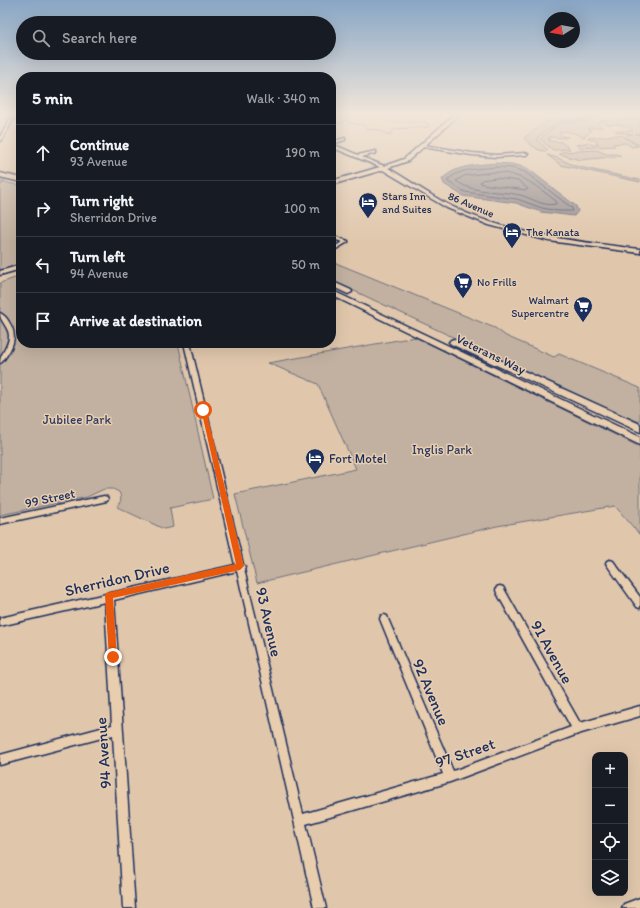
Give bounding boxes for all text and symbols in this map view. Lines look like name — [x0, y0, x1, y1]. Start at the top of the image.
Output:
north arrow — [544, 12, 580, 48]
search box — [16, 16, 336, 60]
icon: search — [30, 27, 52, 49]
text: Search here — [62, 29, 137, 47]
text: 5 min — [32, 88, 72, 108]
text: Walk · 340 m — [247, 91, 320, 106]
text: Continue — [70, 136, 129, 154]
icon: ahead — [32, 142, 54, 164]
text: 190 m — [285, 145, 320, 160]
text: 93 Avenue — [70, 154, 127, 169]
street label: 86 Avenue — [446, 189, 496, 221]
place label: Stars Inn and Suites — [382, 190, 432, 216]
hotel icon: Stars Inn and Suites — [357, 191, 379, 219]
text: Turn right — [70, 192, 134, 210]
icon: right — [32, 198, 54, 220]
text: 100 m — [284, 201, 320, 216]
text: Sherridon Drive — [70, 210, 157, 225]
hotel icon: The Kanata — [501, 221, 523, 249]
place label: The Kanata — [526, 226, 580, 239]
text: Turn left — [70, 248, 125, 266]
icon: left — [32, 254, 54, 276]
text: 50 m — [291, 257, 320, 272]
text: 94 Avenue — [70, 266, 128, 281]
supermarket icon: No Frills — [452, 271, 474, 299]
place label: No Frills — [477, 276, 517, 289]
place label: Walmart Supercentre — [511, 294, 569, 320]
supermarket icon: Walmart Supercentre — [572, 295, 594, 323]
icon: arrive — [32, 310, 54, 332]
text: Arrive at destination — [70, 312, 202, 330]
street label: Veterans Way — [454, 331, 528, 377]
route start — [194, 401, 212, 419]
park label: Jubilee Park — [43, 412, 111, 427]
park label: Inglis Park — [412, 442, 472, 457]
hotel icon: Fort Motel — [304, 447, 326, 475]
place label: Fort Motel — [329, 451, 387, 466]
street label: 99 Street — [24, 485, 77, 511]
street label: Sherridon Drive — [63, 558, 171, 600]
street label: 93 Avenue — [252, 585, 286, 659]
street label: 91 Avenue — [527, 617, 577, 687]
route end — [104, 648, 122, 666]
street label: 92 Avenue — [408, 656, 454, 728]
street label: 94 Avenue — [91, 716, 115, 789]
street label: 97 Street — [432, 734, 498, 772]
map controls — [592, 752, 628, 896]
button: + — [592, 752, 628, 788]
button: − — [592, 788, 628, 824]
button: locate — [592, 824, 628, 860]
button: layers — [592, 860, 628, 896]

